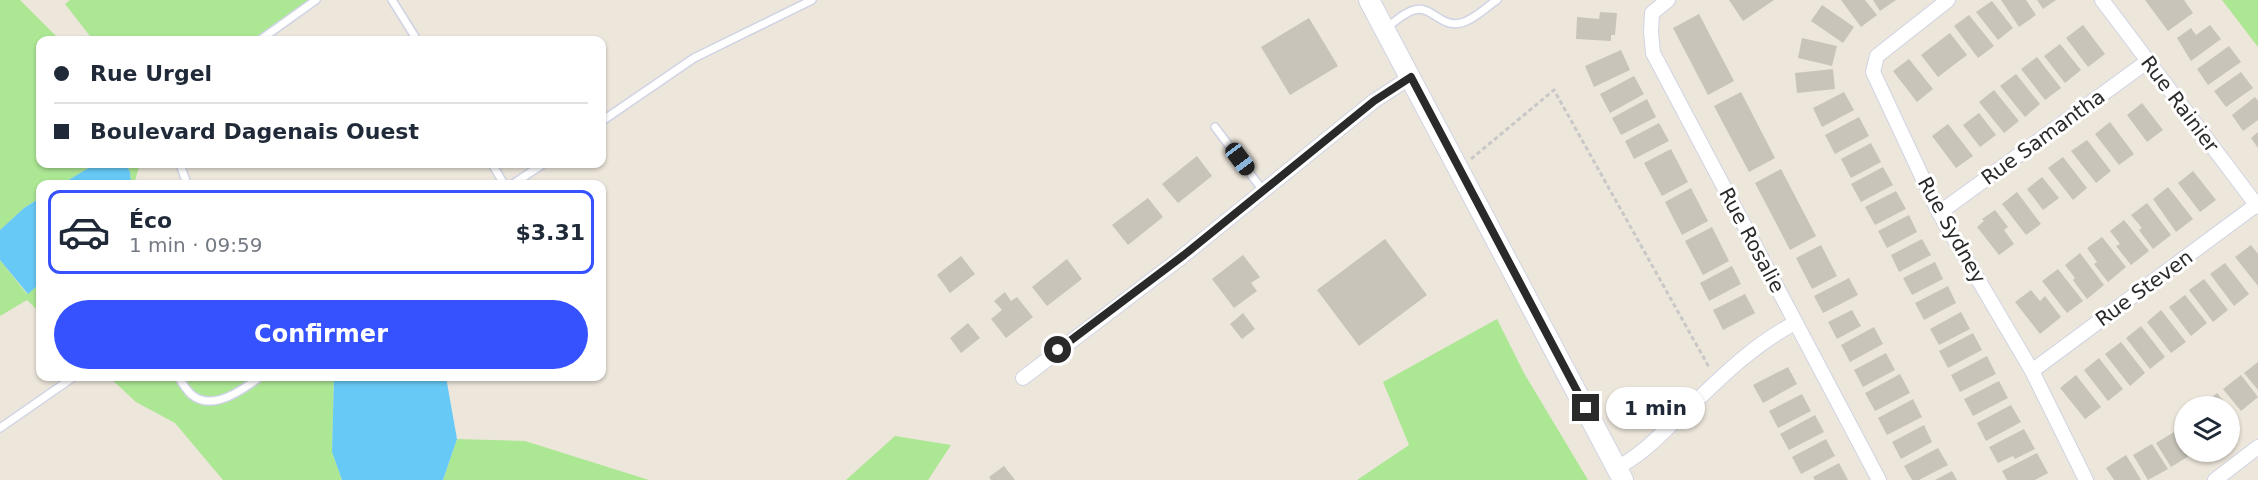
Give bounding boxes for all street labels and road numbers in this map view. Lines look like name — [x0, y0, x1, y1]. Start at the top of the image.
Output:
street label: Rue Rainier — [2136, 51, 2224, 158]
street label: Rue Samantha — [1977, 84, 2109, 190]
street label: Rue Sydney — [1913, 172, 1991, 288]
street label: Rue Rosalie — [1714, 183, 1790, 297]
street label: Rue Steven — [2091, 245, 2197, 331]

